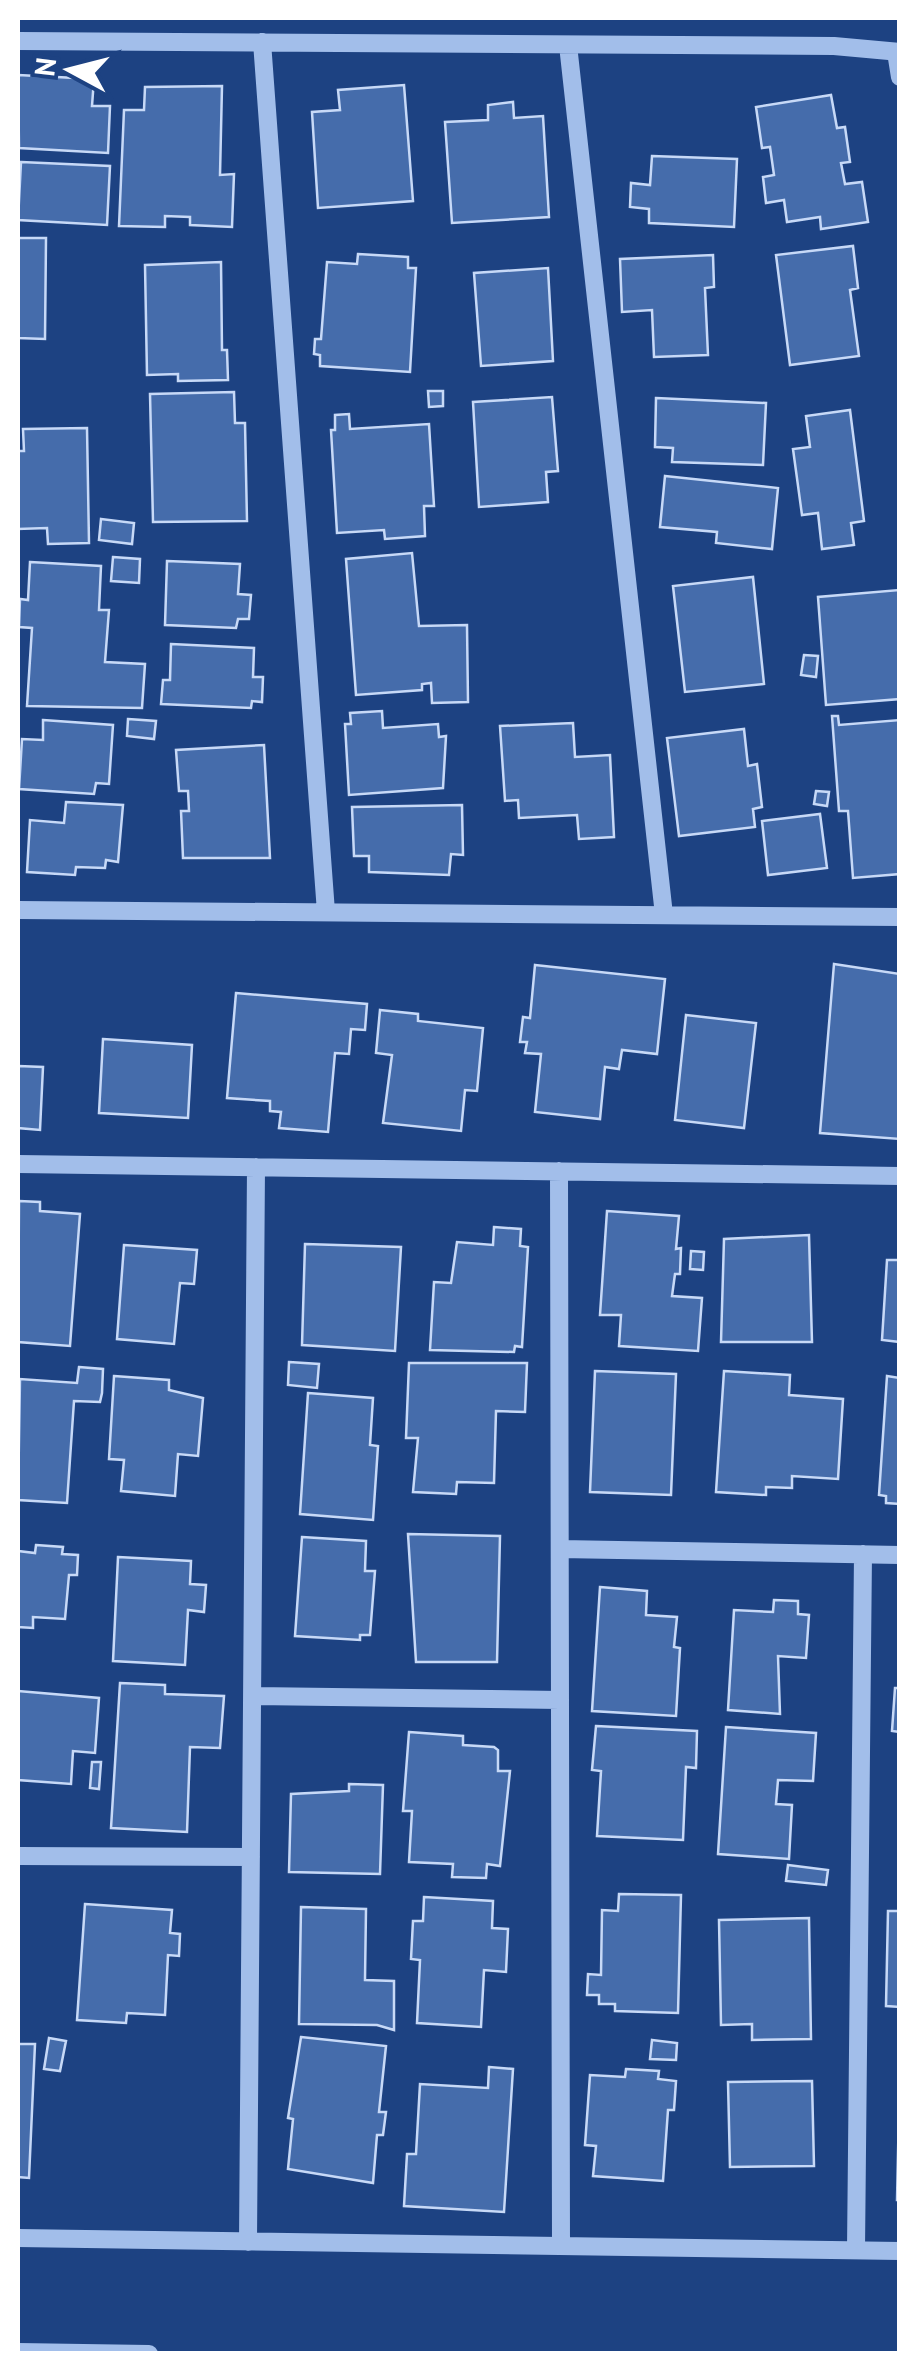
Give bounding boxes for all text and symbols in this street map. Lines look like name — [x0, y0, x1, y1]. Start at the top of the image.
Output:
north arrow — [20, 20, 120, 120]
text: N — [25, 56, 64, 78]

